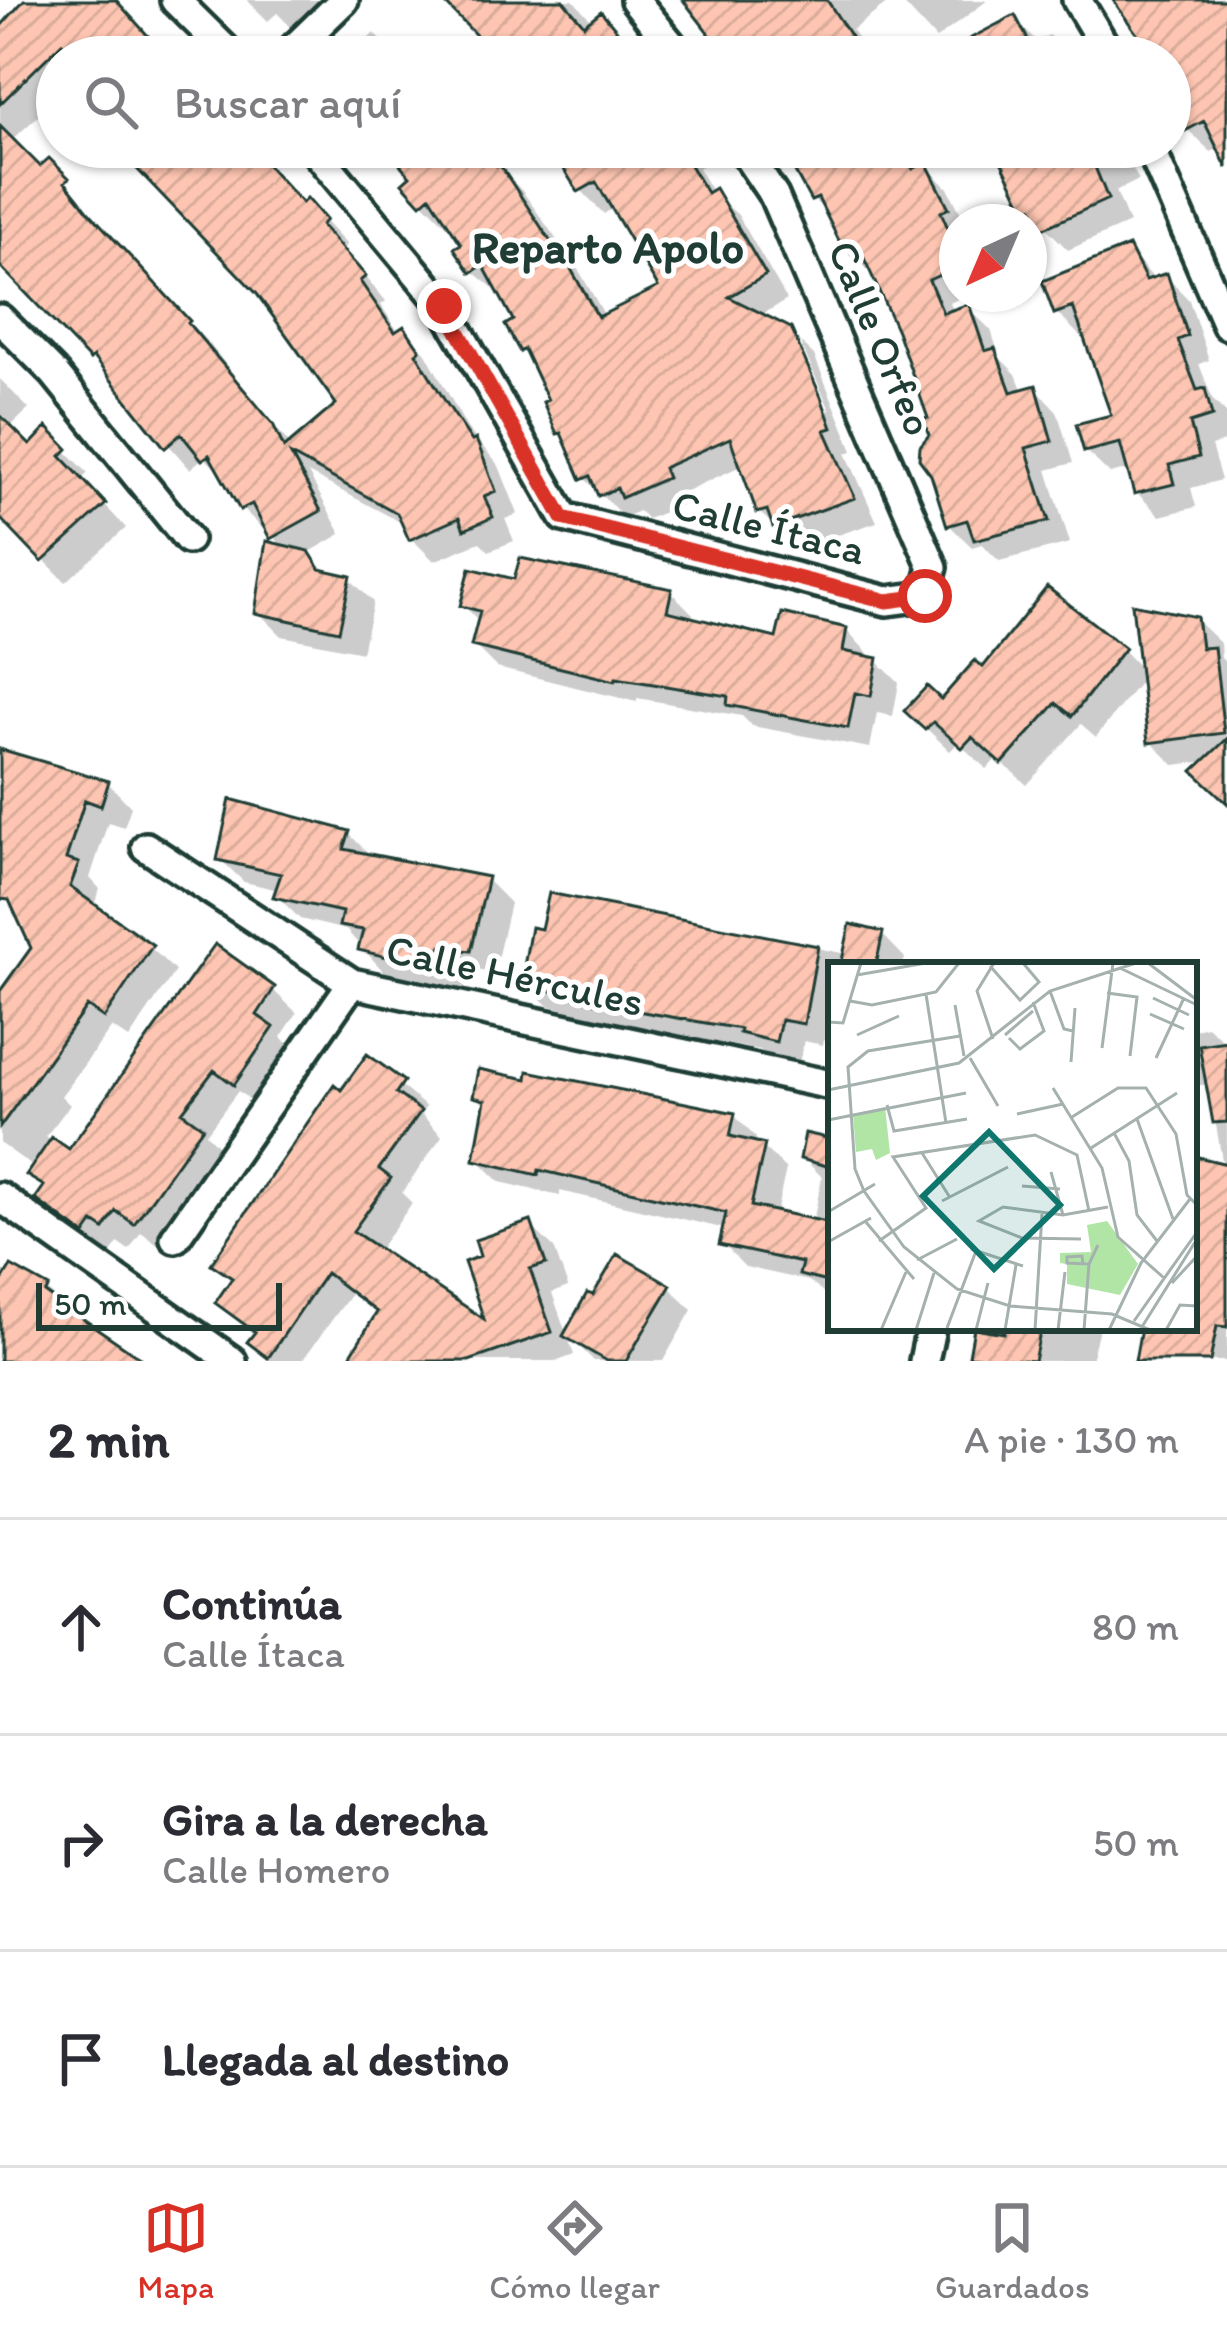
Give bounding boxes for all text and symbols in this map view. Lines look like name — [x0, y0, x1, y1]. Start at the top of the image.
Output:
search box — [36, 36, 1191, 168]
icon: search — [78, 69, 144, 135]
text: Buscar aquí — [174, 75, 401, 129]
north arrow — [939, 204, 1047, 312]
district label: Reparto Apolo — [472, 220, 744, 274]
street label: Calle Orfeo — [817, 233, 945, 443]
route end — [417, 279, 471, 333]
street label: Calle Ítaca — [667, 478, 871, 576]
route start — [898, 569, 952, 623]
street label: Calle Hércules — [382, 923, 648, 1027]
inset map — [828, 962, 1197, 1331]
scale bar — [36, 1277, 282, 1330]
text: 50 m — [54, 1284, 127, 1323]
text: 2 min — [48, 1409, 169, 1470]
text: A pie · 130 m — [964, 1416, 1179, 1463]
text: Continúa — [162, 1576, 342, 1630]
icon: ahead — [48, 1594, 114, 1660]
text: 80 m — [1092, 1603, 1179, 1650]
text: Calle Ítaca — [162, 1630, 345, 1677]
text: Gira a la derecha — [162, 1792, 488, 1846]
icon: right — [48, 1810, 114, 1876]
text: 50 m — [1093, 1819, 1179, 1866]
text: Calle Homero — [162, 1846, 390, 1893]
icon: arrive — [48, 2026, 114, 2092]
text: Llegada al destino — [162, 2032, 509, 2086]
tab: Mapa — [137, 2195, 214, 2306]
tab: Cómo llegar — [489, 2195, 660, 2306]
tab: Guardados — [935, 2195, 1090, 2306]

